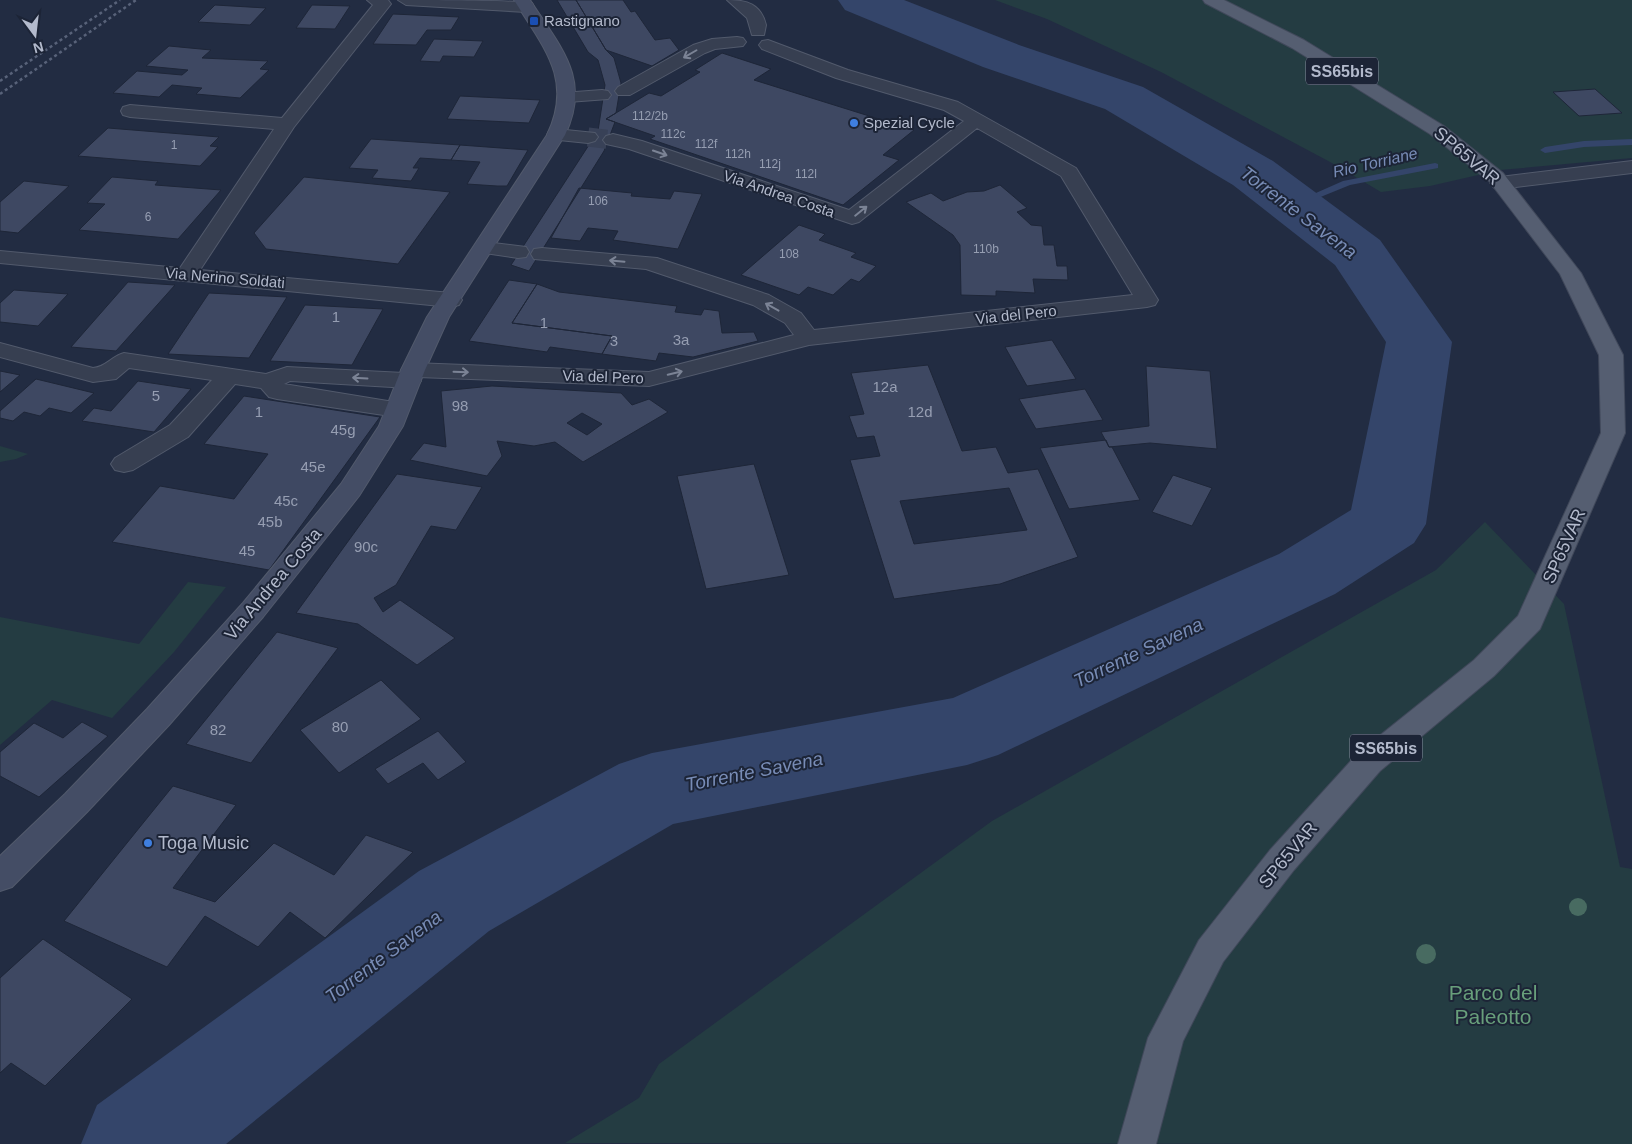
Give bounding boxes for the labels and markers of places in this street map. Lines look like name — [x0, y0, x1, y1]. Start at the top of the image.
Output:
place label: Rastignano — [544, 12, 620, 29]
marker: Rastignano — [528, 15, 540, 27]
place label: Spezial Cycle — [864, 114, 955, 131]
marker: Spezial Cycle — [848, 117, 860, 129]
place label: Toga Music — [158, 833, 249, 853]
marker: Toga Music — [142, 837, 154, 849]

